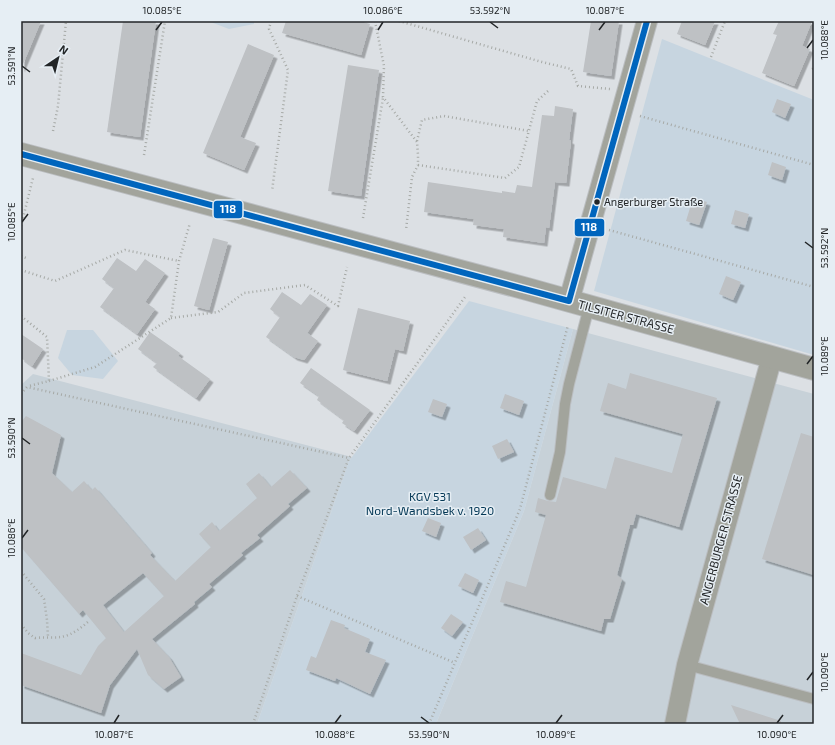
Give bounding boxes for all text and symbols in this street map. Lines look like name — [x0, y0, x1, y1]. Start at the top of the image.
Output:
text: 10.085°E — [143, 4, 182, 16]
text: 10.086°E — [363, 4, 403, 16]
text: 53.592°N — [470, 4, 510, 16]
text: 10.087°E — [586, 4, 625, 16]
text: 10.088°E — [818, 20, 830, 60]
north arrow — [38, 38, 78, 78]
text: N — [57, 42, 71, 57]
text: 53.591°N — [5, 47, 17, 85]
place label: Angerburger Straße — [604, 195, 703, 208]
marker: Angerburger Straße — [592, 197, 602, 207]
line badge: 118 — [213, 200, 243, 219]
text: 10.085°E — [5, 202, 17, 242]
text: 118 — [220, 202, 236, 215]
line badge: 118 — [574, 218, 605, 237]
text: 118 — [581, 220, 597, 233]
text: 53.592°N — [818, 228, 830, 268]
street label: TILSITER STRASSE — [577, 296, 676, 336]
text: 10.089°E — [818, 336, 830, 376]
text: 53.590°N — [5, 418, 17, 459]
street label: ANGERBURGER STRASSE — [696, 473, 744, 606]
park label: KGV 531 Nord-Wandsbek v. 1920 — [366, 489, 494, 517]
text: 10.086°E — [5, 518, 17, 558]
text: 10.090°E — [818, 652, 830, 692]
text: 10.087°E — [95, 728, 134, 740]
text: 10.088°E — [315, 728, 355, 740]
text: 53.590°N — [409, 728, 450, 740]
text: 10.089°E — [536, 728, 576, 740]
text: 10.090°E — [757, 728, 797, 740]

